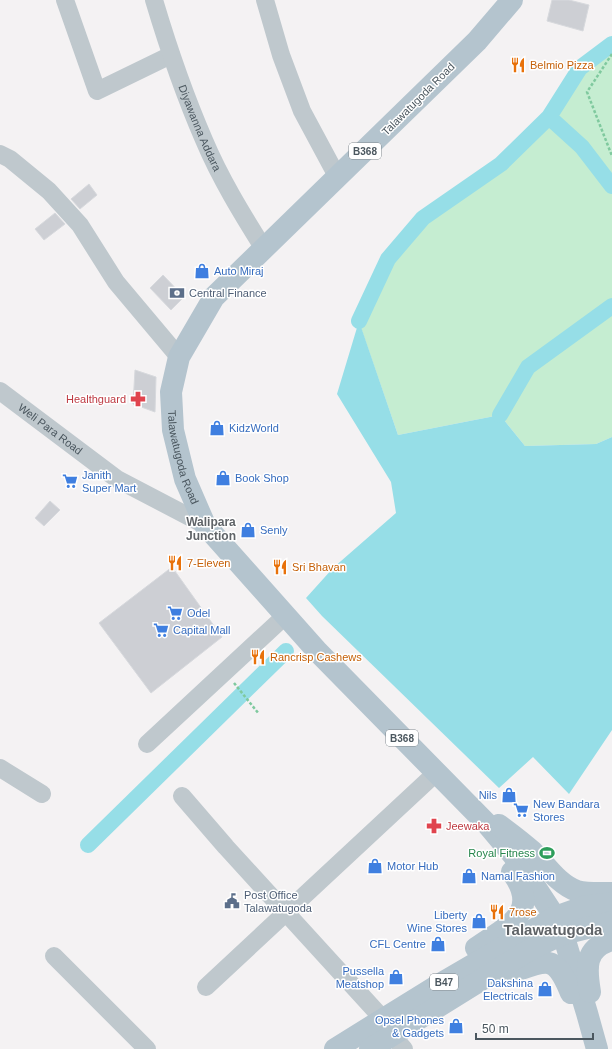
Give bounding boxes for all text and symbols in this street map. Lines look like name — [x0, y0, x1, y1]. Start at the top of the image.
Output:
restaurant icon: Belmio Pizza — [509, 56, 527, 74]
place label: Belmio Pizza — [530, 59, 594, 71]
street label: Talawatugoda Road — [379, 60, 457, 138]
street label: Diyawanna Addara — [176, 83, 224, 174]
road number: B368 — [349, 143, 381, 159]
shop icon: Auto Miraj — [193, 262, 211, 280]
place label: Auto Miraj — [214, 265, 264, 277]
bank icon: Central Finance — [168, 284, 186, 302]
place label: Central Finance — [189, 287, 267, 299]
pharmacy icon: Healthguard — [129, 390, 147, 408]
place label: Healthguard — [66, 393, 126, 405]
street label: Weli Para Road — [16, 401, 85, 457]
street label: Talawatugoda Road — [166, 410, 201, 506]
shop icon: KidzWorld — [208, 419, 226, 437]
place label: KidzWorld — [229, 422, 279, 434]
place label: Janith Super Mart — [82, 469, 136, 494]
shop icon: Book Shop — [214, 469, 232, 487]
supermarket icon: Janith Super Mart — [61, 472, 79, 490]
place label: Book Shop — [235, 472, 289, 484]
district label: Walipara Junction — [186, 515, 236, 543]
shop icon: Senly — [239, 521, 257, 539]
place label: Senly — [260, 524, 288, 536]
restaurant icon: 7-Eleven — [166, 554, 184, 572]
place label: 7-Eleven — [187, 557, 230, 569]
restaurant icon: Sri Bhavan — [271, 558, 289, 576]
place label: Sri Bhavan — [292, 561, 346, 573]
supermarket icon: Odel — [166, 604, 184, 622]
place label: Odel — [187, 607, 210, 619]
supermarket icon: Capital Mall — [152, 621, 170, 639]
place label: Capital Mall — [173, 624, 230, 636]
restaurant icon: Rancrisp Cashews — [249, 648, 267, 666]
place label: Rancrisp Cashews — [270, 651, 362, 663]
road number: B368 — [386, 730, 418, 746]
shop icon: Nils — [500, 786, 518, 804]
place label: Nils — [479, 789, 497, 801]
place label: New Bandara Stores — [533, 798, 601, 823]
supermarket icon: New Bandara Stores — [512, 801, 530, 819]
pharmacy icon: Jeewaka — [425, 817, 443, 835]
place label: Jeewaka — [446, 820, 490, 832]
sports icon: Royal Fitness — [538, 844, 556, 862]
place label: Royal Fitness — [468, 847, 535, 859]
shop icon: Motor Hub — [366, 857, 384, 875]
place label: Motor Hub — [387, 860, 438, 872]
shop icon: Namal Fashion — [460, 867, 478, 885]
place label: Namal Fashion — [481, 870, 555, 882]
place label: Post Office Talawatugoda — [244, 889, 313, 914]
public building icon: Post Office Talawatugoda — [223, 892, 241, 910]
restaurant icon: 7rose — [488, 903, 506, 921]
place label: 7rose — [509, 906, 537, 918]
place label: Liberty Wine Stores — [407, 909, 467, 934]
shop icon: Liberty Wine Stores — [470, 912, 488, 930]
district label: Talawatugoda — [504, 921, 603, 938]
shop icon: CFL Centre — [429, 935, 447, 953]
place label: CFL Centre — [370, 938, 426, 950]
place label: Pussella Meatshop — [336, 965, 385, 990]
shop icon: Pussella Meatshop — [387, 968, 405, 986]
road number: B47 — [430, 974, 458, 990]
place label: Dakshina Electricals — [483, 977, 534, 1002]
shop icon: Dakshina Electricals — [536, 980, 554, 998]
place label: Opsel Phones & Gadgets — [375, 1014, 444, 1039]
scale bar — [476, 1015, 593, 1041]
shop icon: Opsel Phones & Gadgets — [447, 1017, 465, 1035]
text: 50 m — [482, 1022, 509, 1036]

